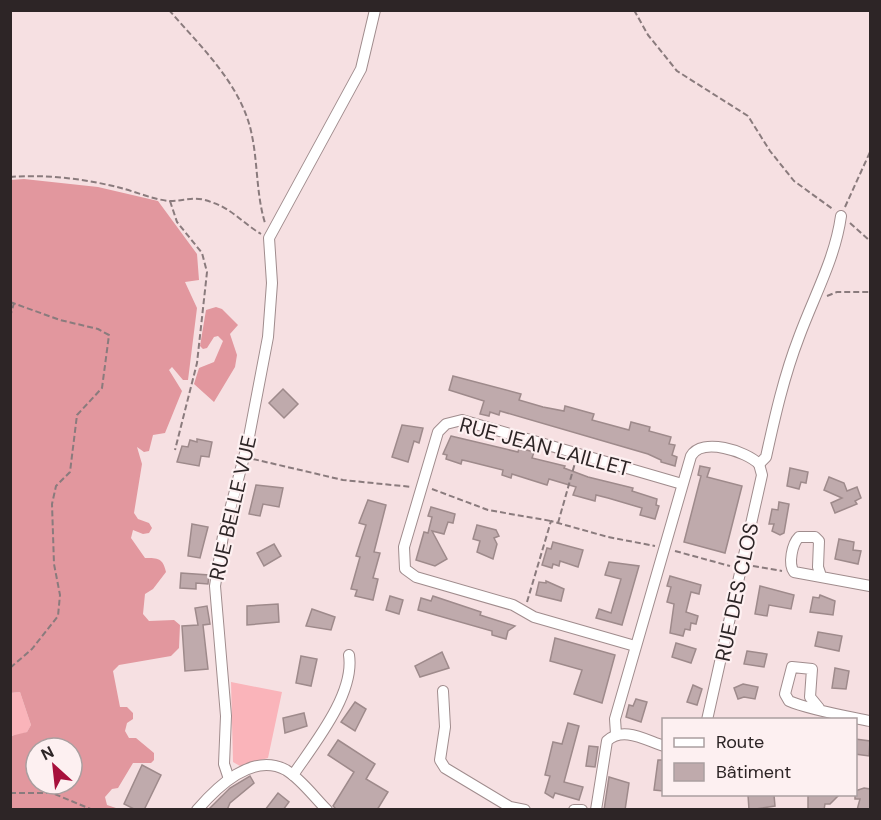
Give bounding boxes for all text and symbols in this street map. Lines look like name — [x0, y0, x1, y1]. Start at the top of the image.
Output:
street label: RUE JEAN LAILLET — [456, 411, 634, 483]
street label: RUE BELLE VUE — [203, 433, 263, 583]
street label: RUE DES CLOS — [709, 520, 765, 664]
legend — [662, 718, 857, 796]
text: Route — [716, 730, 764, 754]
north arrow — [24, 736, 84, 796]
text: N — [37, 741, 57, 765]
text: Bâtiment — [716, 760, 791, 784]

